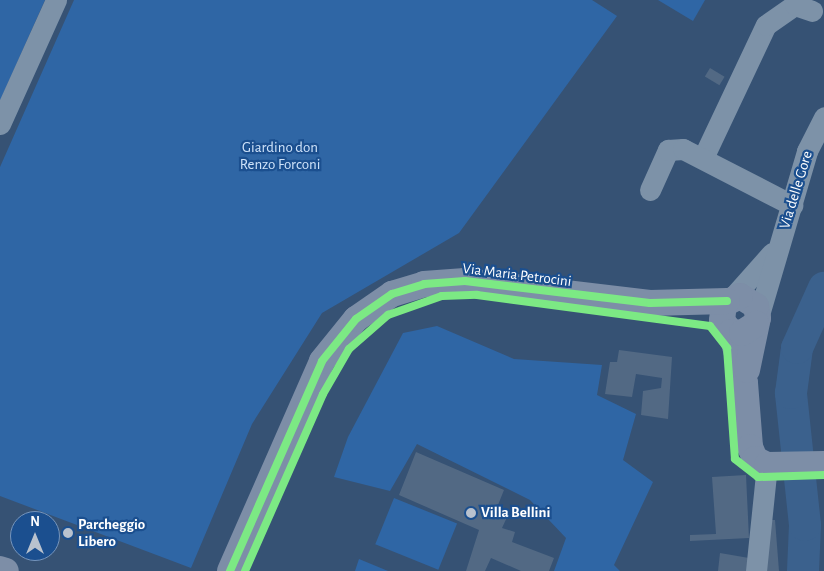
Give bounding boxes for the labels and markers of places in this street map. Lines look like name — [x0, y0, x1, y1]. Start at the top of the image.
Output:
place label: Villa Bellini — [481, 504, 550, 522]
marker: Villa Bellini — [465, 507, 477, 519]
place label: Parcheggio Libero — [78, 515, 145, 550]
marker: Parcheggio Libero — [62, 527, 74, 539]

